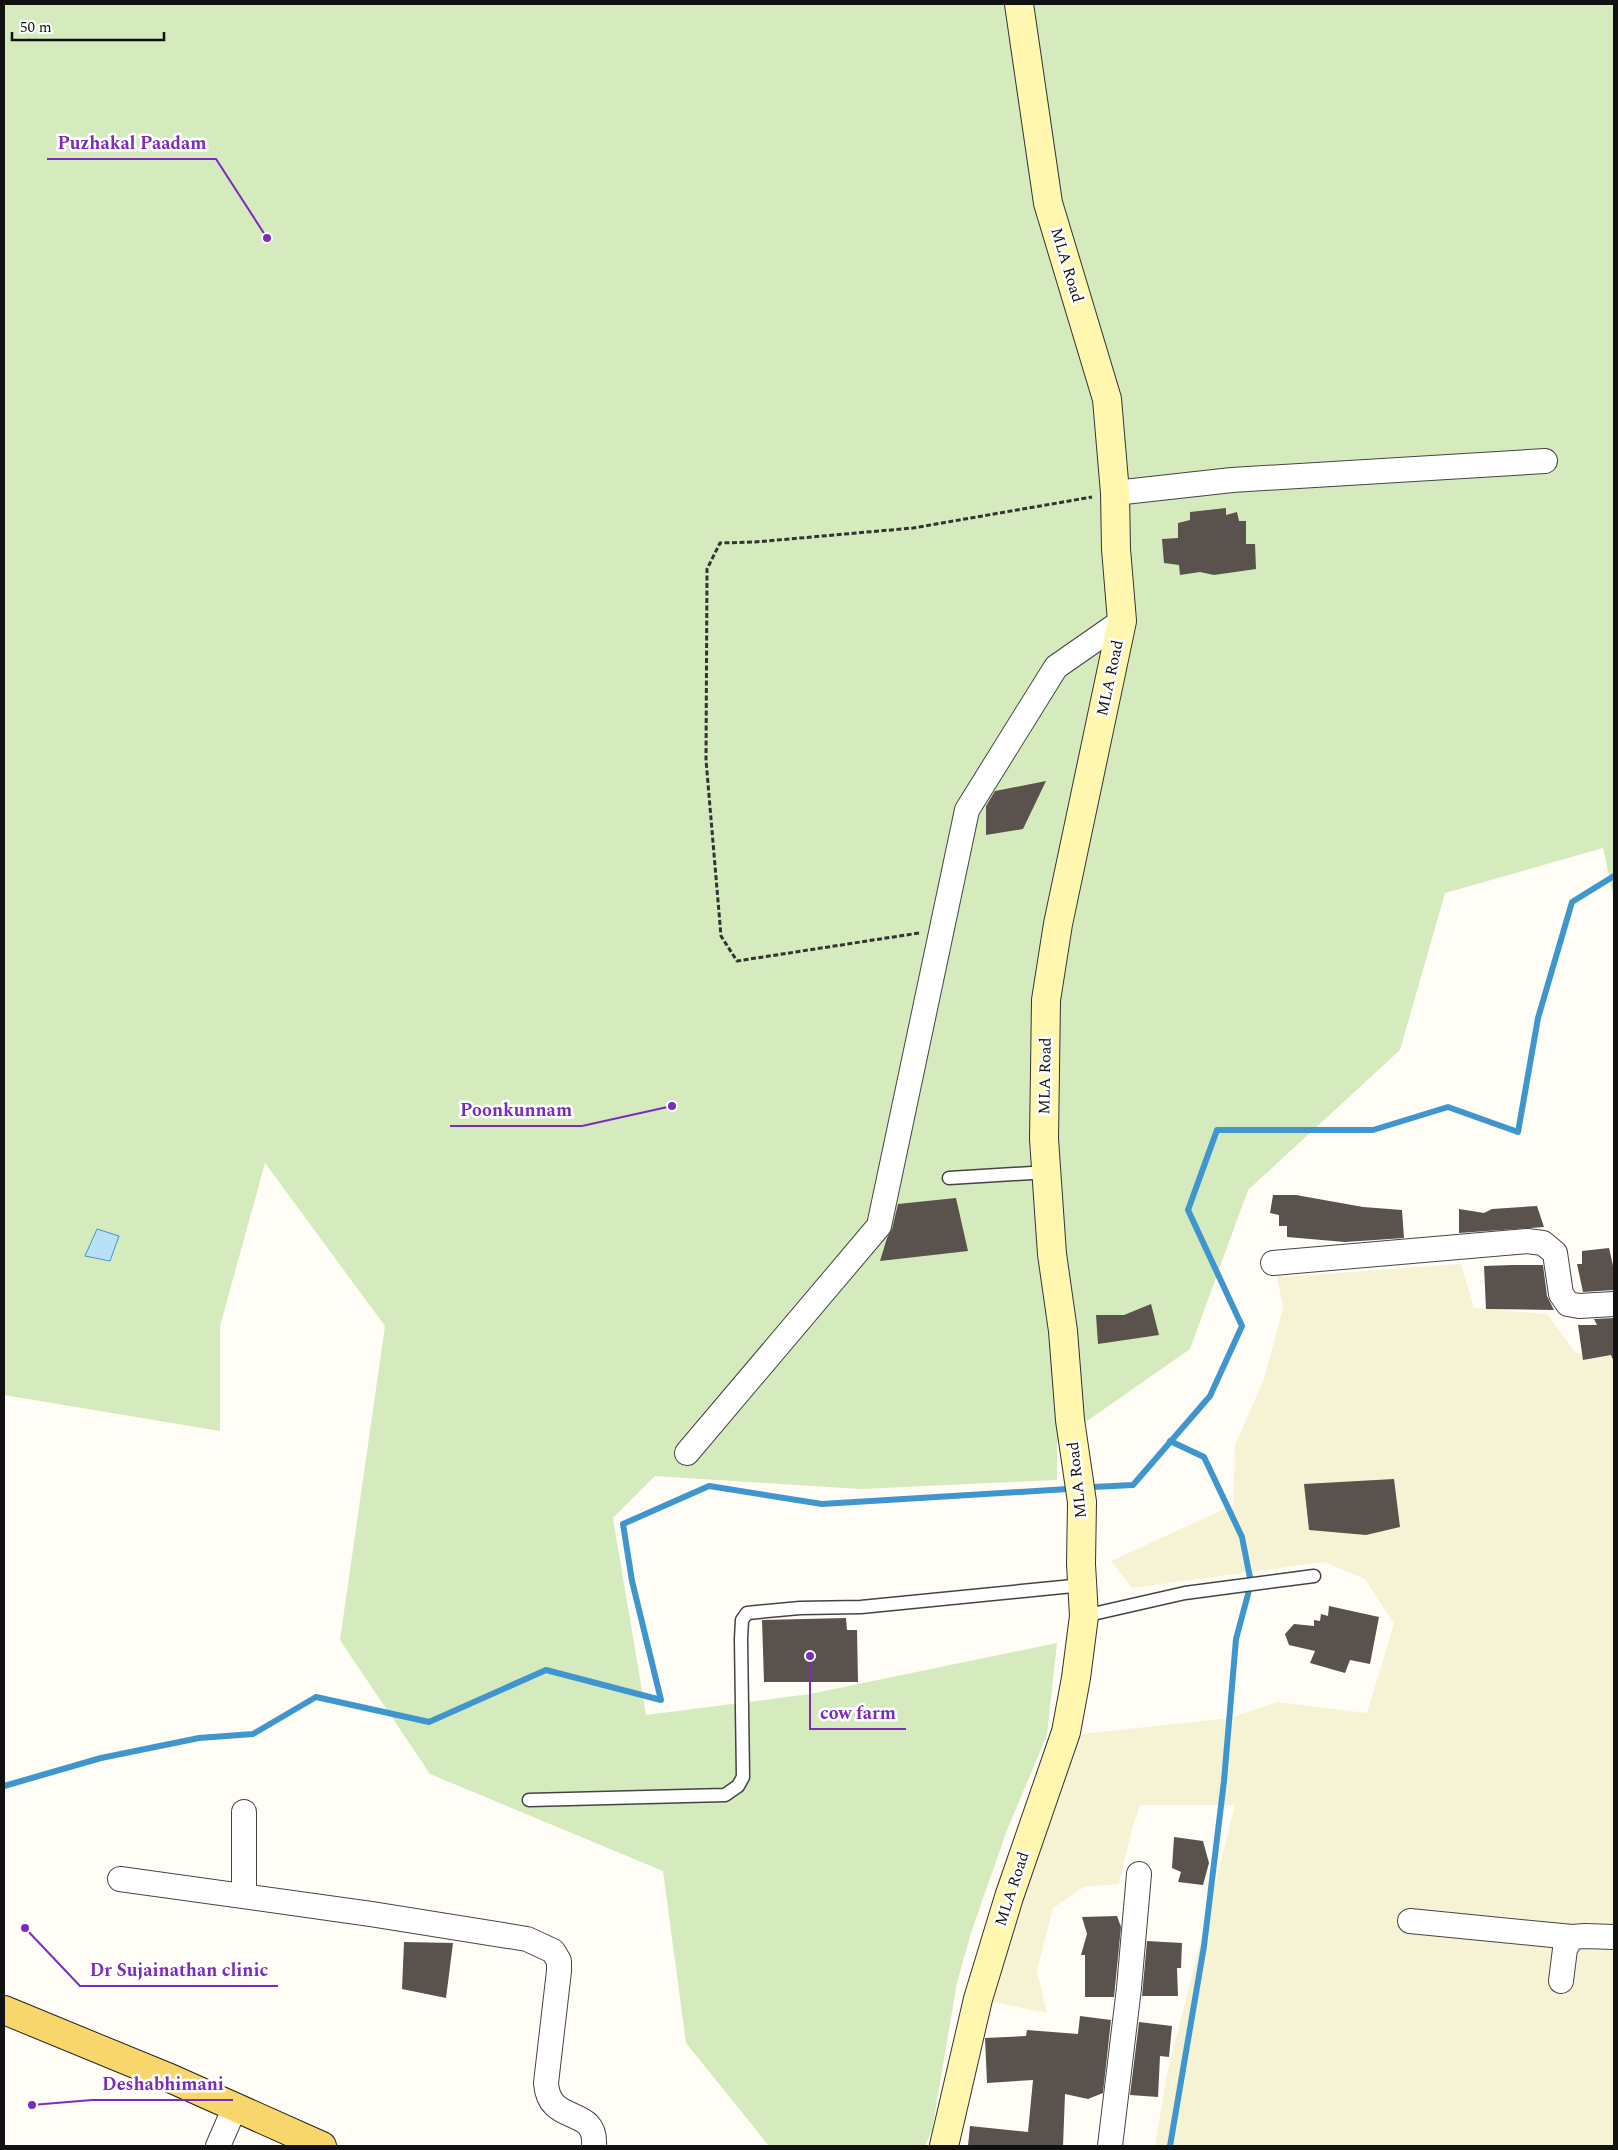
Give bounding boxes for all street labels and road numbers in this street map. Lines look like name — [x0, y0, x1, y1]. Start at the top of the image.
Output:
street label: MLA Road — [1044, 225, 1090, 305]
street label: MLA Road — [1090, 638, 1130, 718]
street label: MLA Road — [1032, 1037, 1058, 1115]
street label: MLA Road — [1061, 1440, 1093, 1520]
street label: MLA Road — [989, 1849, 1035, 1929]

